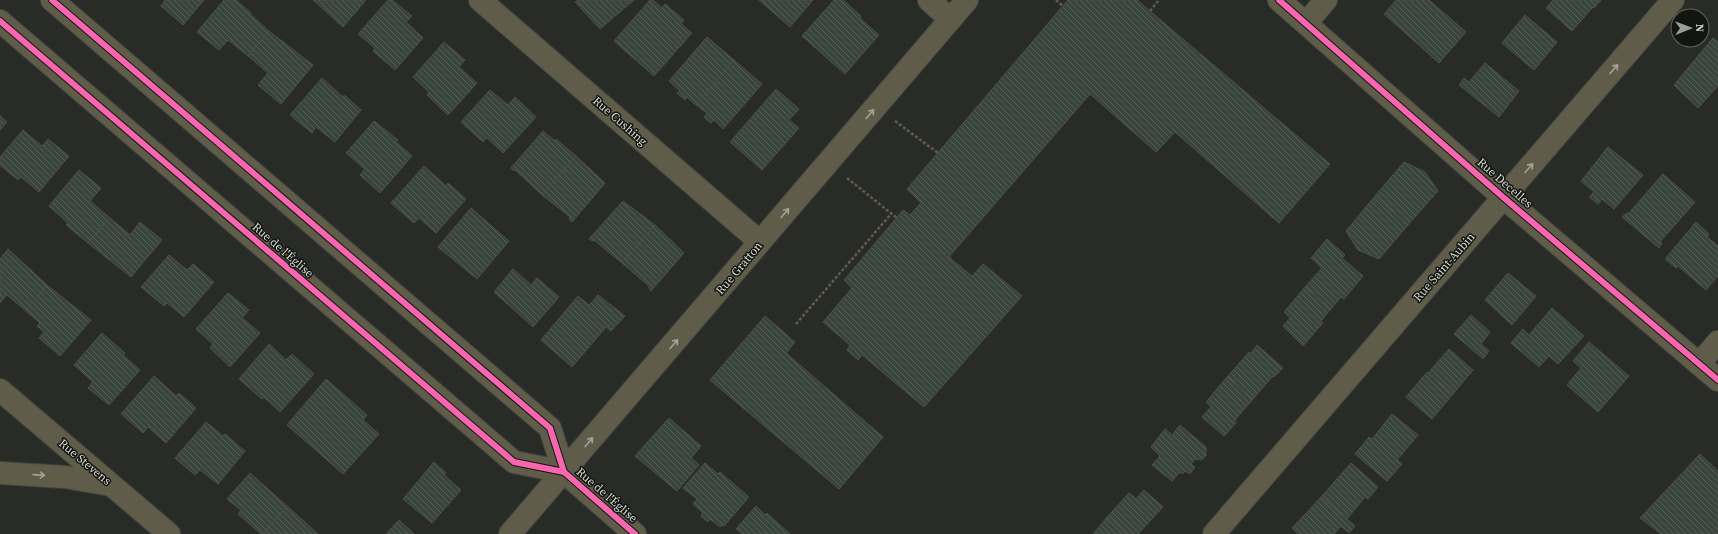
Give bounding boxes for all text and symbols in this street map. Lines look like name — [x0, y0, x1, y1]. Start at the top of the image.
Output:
north arrow — [1670, 8, 1710, 48]
text: N — [1692, 24, 1707, 32]
one-way arrow — [1609, 64, 1618, 75]
street label: Rue Cushing — [589, 93, 651, 149]
one-way arrow — [865, 108, 874, 119]
street label: Rue Decelles — [1474, 155, 1536, 211]
one-way arrow — [1525, 163, 1534, 173]
one-way arrow — [781, 207, 790, 218]
street label: Rue de l'Église — [249, 219, 317, 281]
street label: Rue Saint-Aubin — [1410, 229, 1478, 305]
street label: Rue Gratton — [712, 238, 766, 298]
one-way arrow — [669, 338, 678, 349]
street label: Rue Stevens — [55, 435, 115, 489]
one-way arrow — [584, 438, 593, 448]
street label: Rue de l'Église — [573, 464, 641, 526]
one-way arrow — [32, 472, 45, 479]

